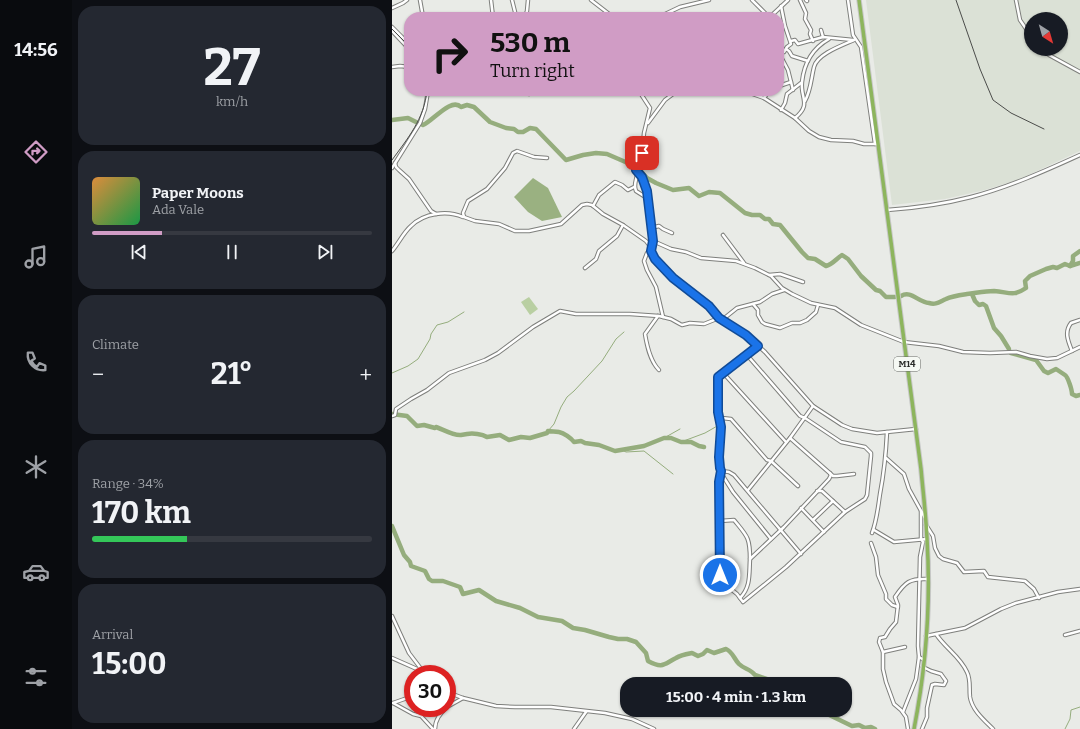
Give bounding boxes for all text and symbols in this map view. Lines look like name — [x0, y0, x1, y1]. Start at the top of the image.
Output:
north arrow — [1024, 12, 1068, 56]
map controls — [1024, 12, 1068, 56]
text: 530 m — [490, 26, 570, 59]
icon: right — [424, 28, 476, 80]
text: 27 — [204, 36, 261, 99]
text: 14:56 — [14, 39, 58, 61]
text: Turn right — [490, 60, 575, 82]
text: km/h — [216, 94, 248, 109]
pin — [625, 136, 659, 170]
icon: directions — [22, 138, 50, 166]
icon: arrive — [631, 142, 653, 164]
text: Paper Moons — [152, 184, 244, 202]
text: Ada Vale — [152, 202, 204, 217]
icon: previous — [128, 241, 150, 263]
icon: pause — [221, 241, 243, 263]
icon: next — [314, 241, 336, 263]
icon: music — [22, 243, 50, 271]
text: Climate — [92, 337, 139, 352]
icon: phone — [22, 348, 50, 376]
text: 21° — [211, 356, 253, 392]
road number: M14 — [894, 357, 920, 371]
text: − — [92, 361, 104, 388]
text: + — [359, 361, 372, 388]
icon: climate — [22, 453, 50, 481]
text: Range · 34% — [92, 476, 164, 491]
text: 170 km — [92, 495, 191, 531]
position arrow — [699, 554, 741, 596]
icon: car — [22, 558, 50, 586]
text: Arrival — [92, 627, 133, 642]
text: 15:00 — [92, 646, 166, 682]
icon: filters — [22, 663, 50, 691]
speed limit sign: 30 — [404, 665, 456, 717]
text: 15:00 · 4 min · 1.3 km — [666, 688, 806, 706]

